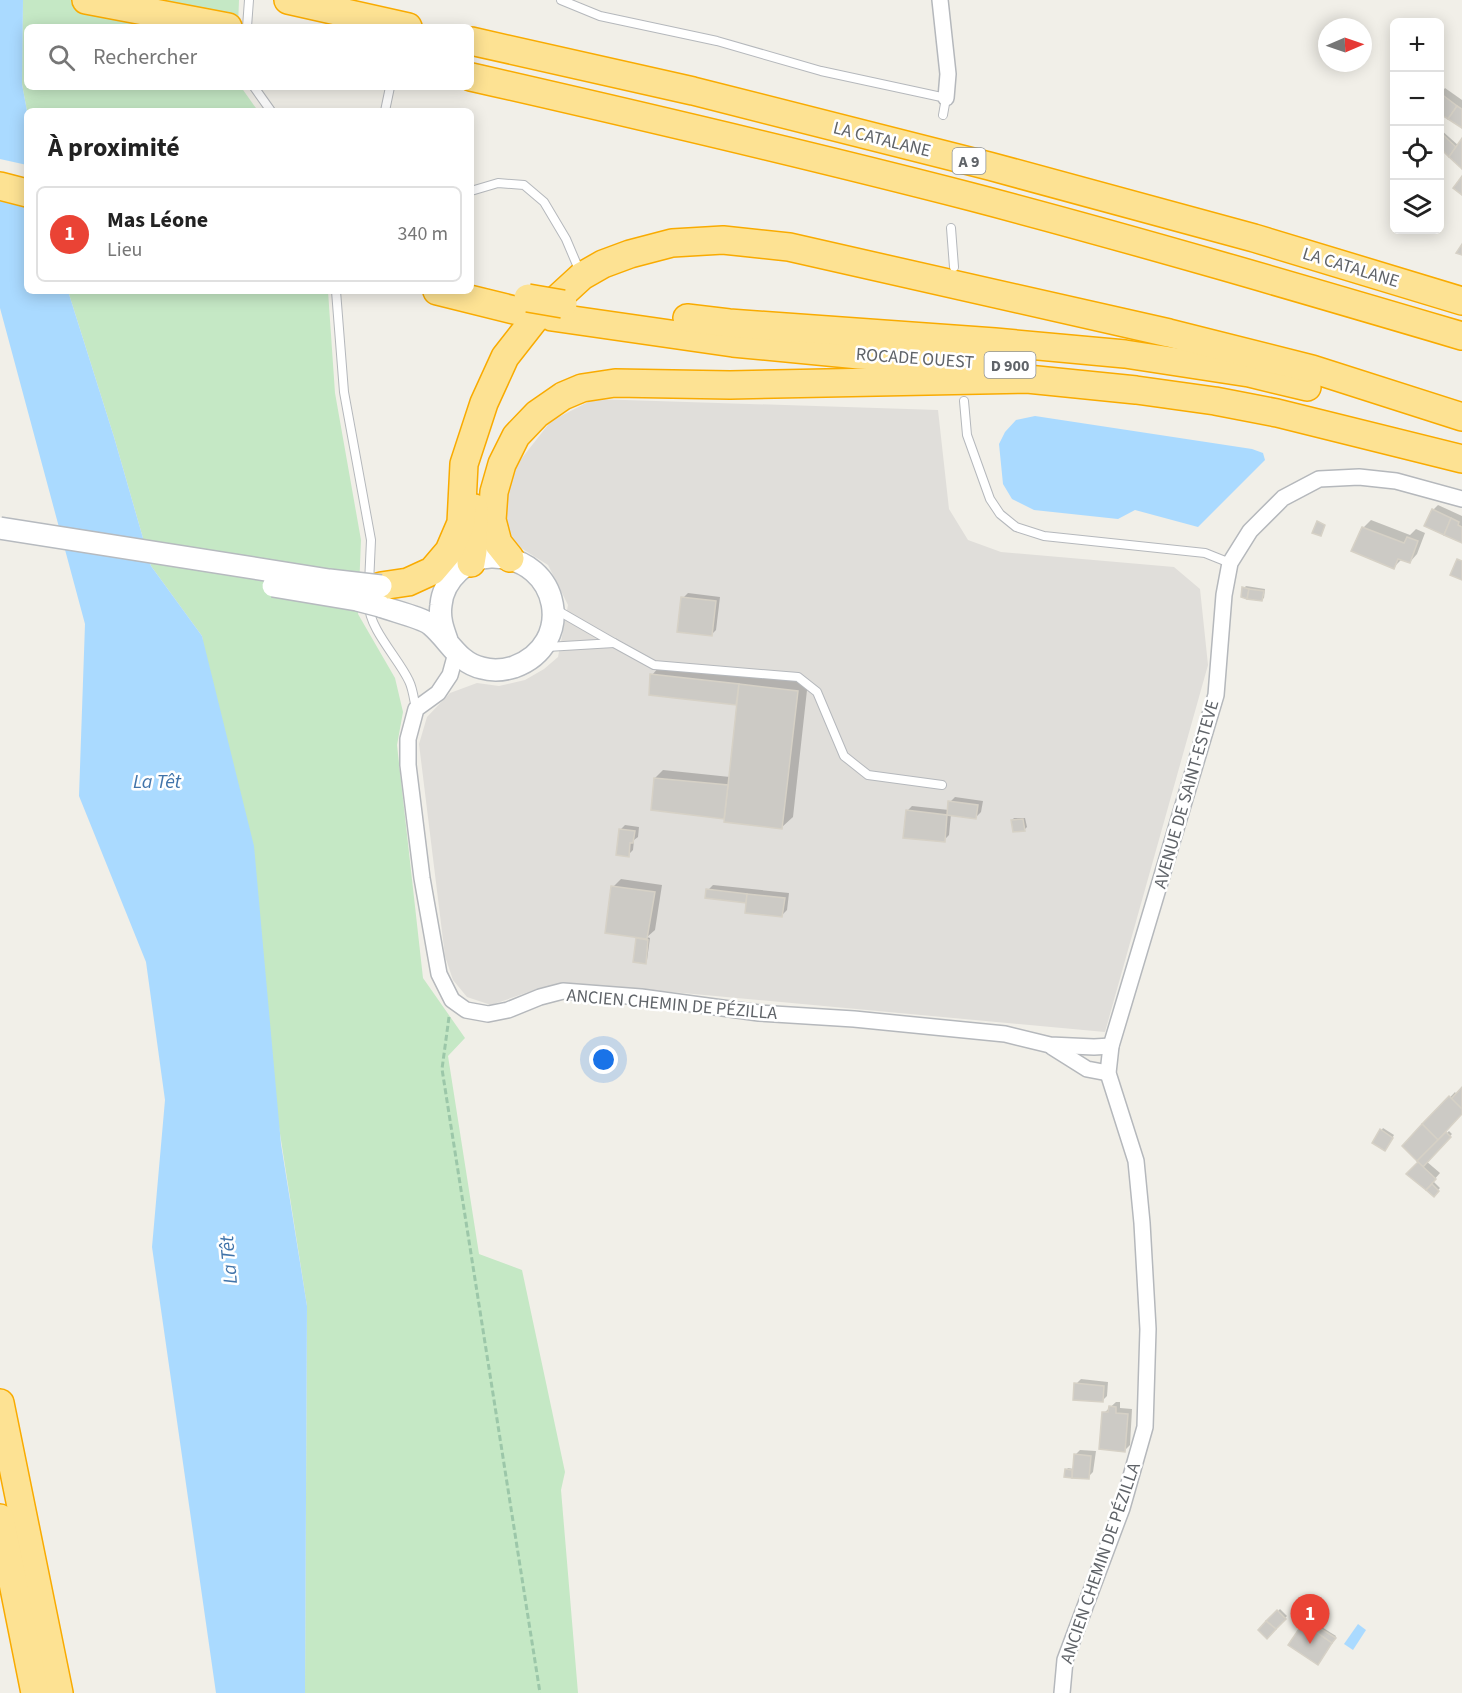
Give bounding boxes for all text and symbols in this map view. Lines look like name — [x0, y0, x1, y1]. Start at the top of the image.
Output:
north arrow — [1318, 18, 1372, 72]
map controls — [1390, 18, 1444, 234]
button: + — [1390, 18, 1444, 72]
search box — [24, 24, 474, 90]
icon: search — [45, 41, 78, 74]
text: Rechercher — [93, 41, 197, 73]
button: − — [1390, 72, 1444, 126]
street label: LA CATALANE — [831, 115, 933, 164]
button: locate — [1390, 126, 1444, 180]
text: À proximité — [48, 129, 180, 166]
road number: A 9 — [952, 148, 986, 174]
button: layers — [1390, 180, 1444, 234]
text: Mas Léone — [107, 204, 208, 236]
text: 1 — [64, 220, 75, 248]
text: 340 m — [398, 220, 448, 248]
text: Lieu — [107, 236, 142, 264]
street label: LA CATALANE — [1300, 241, 1402, 294]
street label: ROCADE OUEST — [855, 342, 975, 375]
road number: D 900 — [984, 352, 1036, 378]
street label: AVENUE DE SAINT-ESTEVE — [1148, 697, 1225, 891]
water label: La Têt — [133, 768, 182, 796]
street label: ANCIEN CHEMIN DE PÉZILLA — [566, 983, 779, 1026]
your location — [589, 1045, 618, 1074]
water label: La Têt — [213, 1234, 245, 1285]
street label: ANCIEN CHEMIN DE PÉZILLA — [1054, 1459, 1147, 1667]
pin: 1 — [1290, 1594, 1330, 1644]

